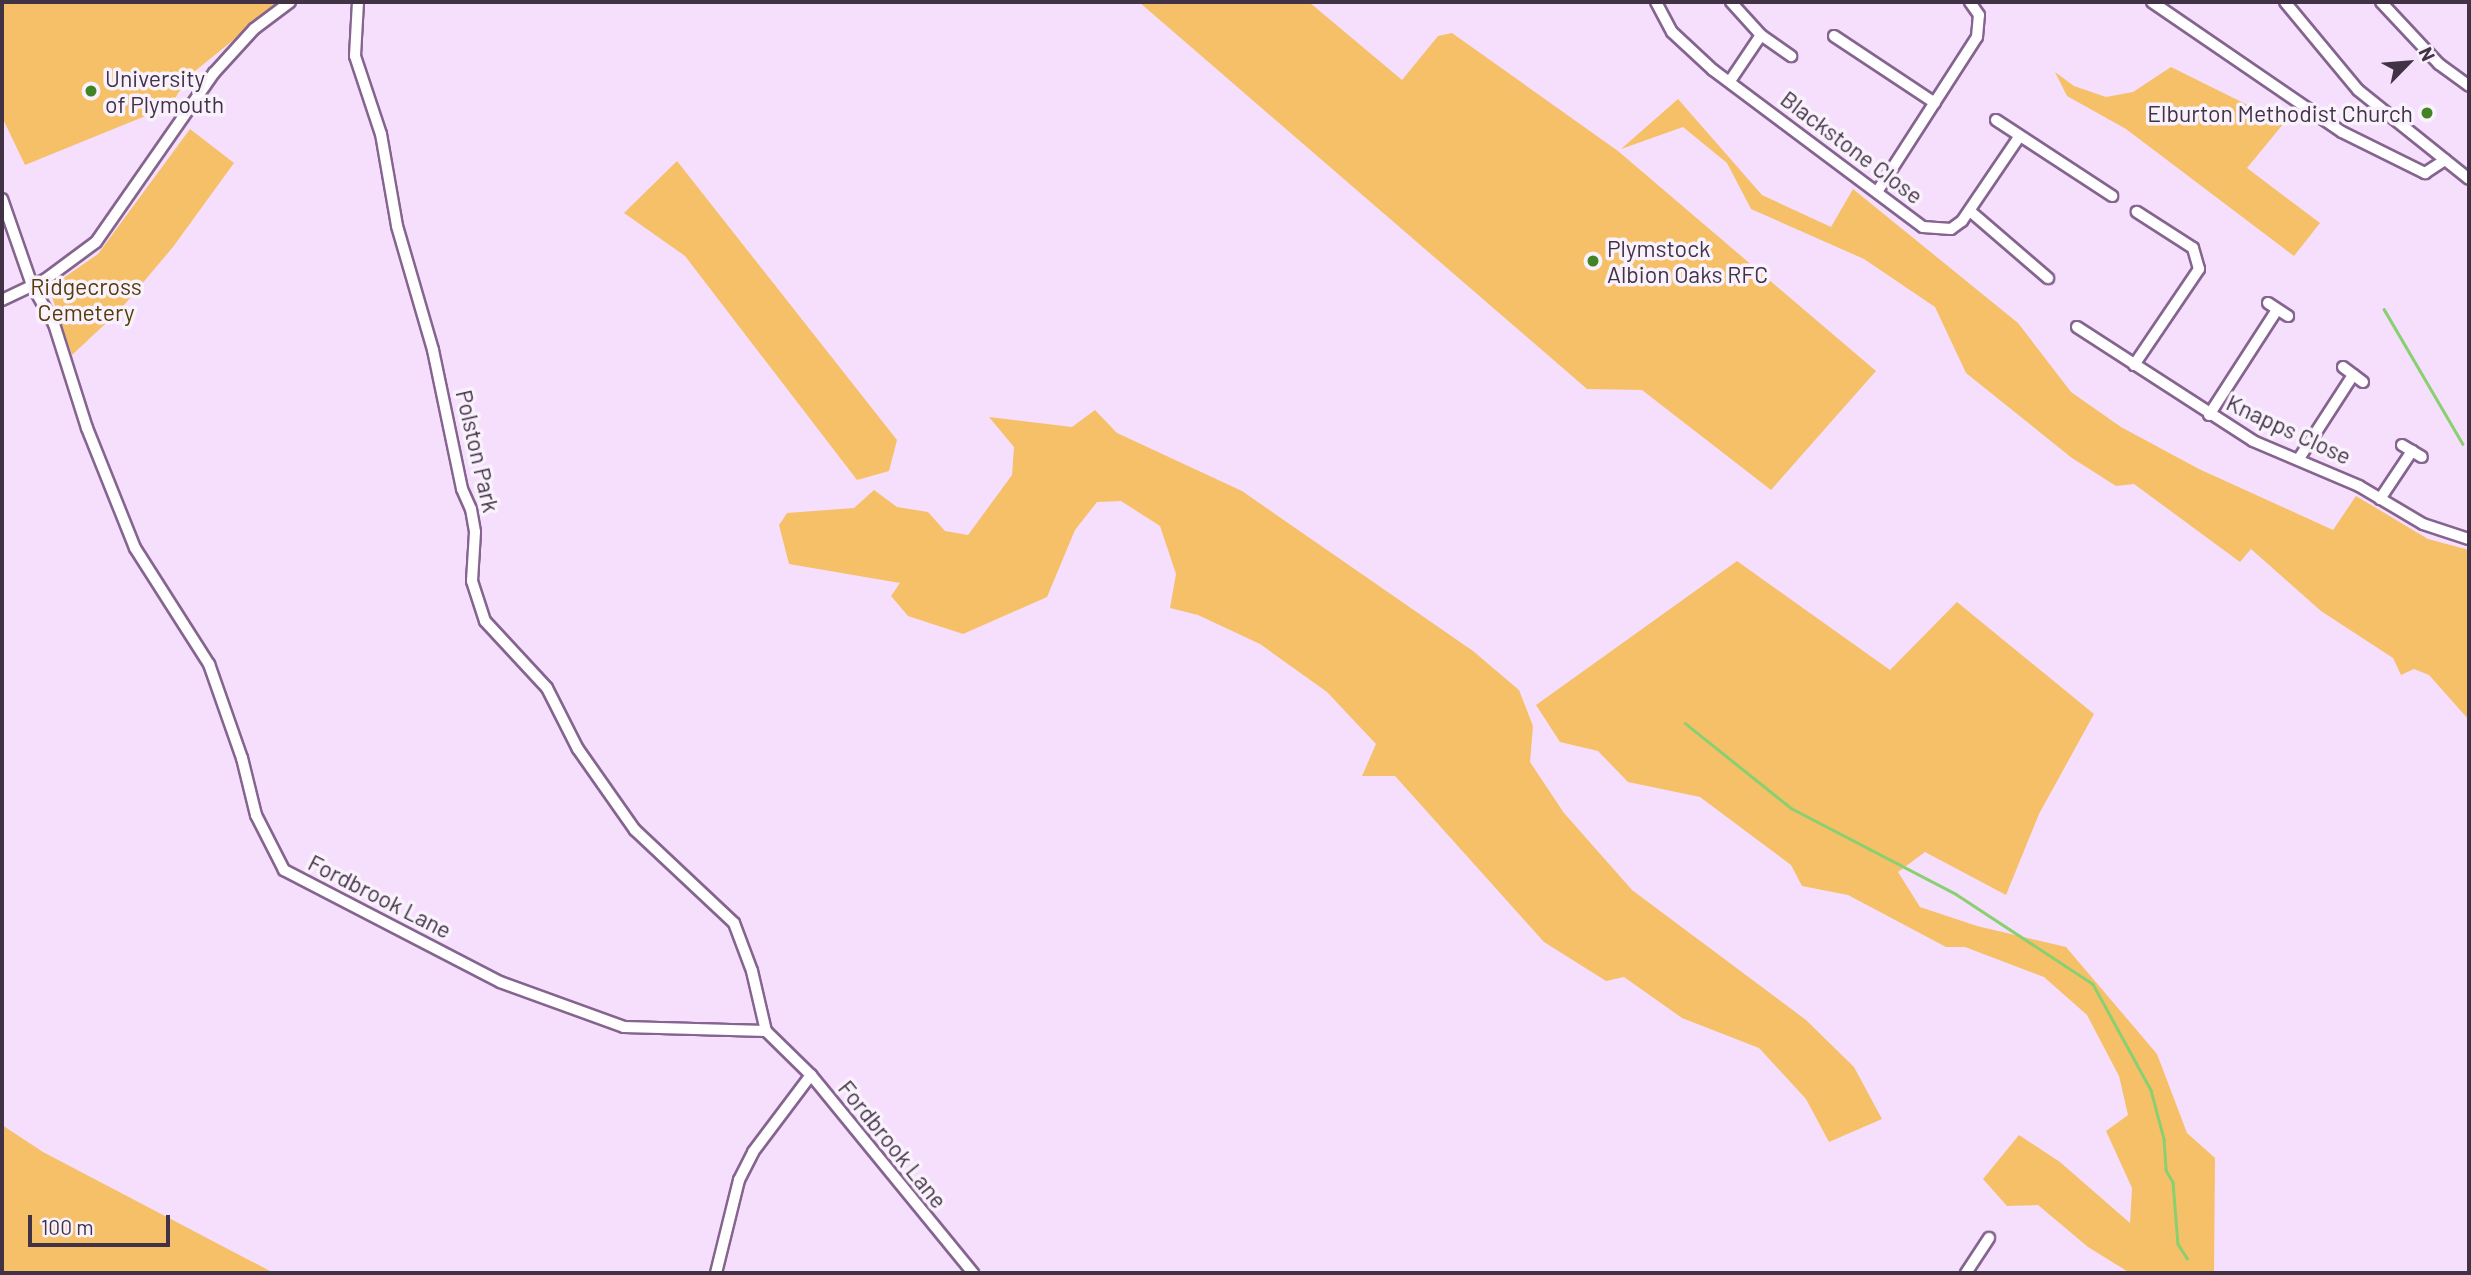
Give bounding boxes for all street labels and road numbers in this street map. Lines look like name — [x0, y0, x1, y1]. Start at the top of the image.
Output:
street label: Blackstone Close — [1776, 85, 1928, 209]
street label: Polston Park — [451, 387, 505, 515]
street label: Knapps Close — [2222, 388, 2356, 470]
street label: Fordbrook Lane — [304, 848, 456, 944]
street label: Fordbrook Lane — [833, 1074, 953, 1214]

